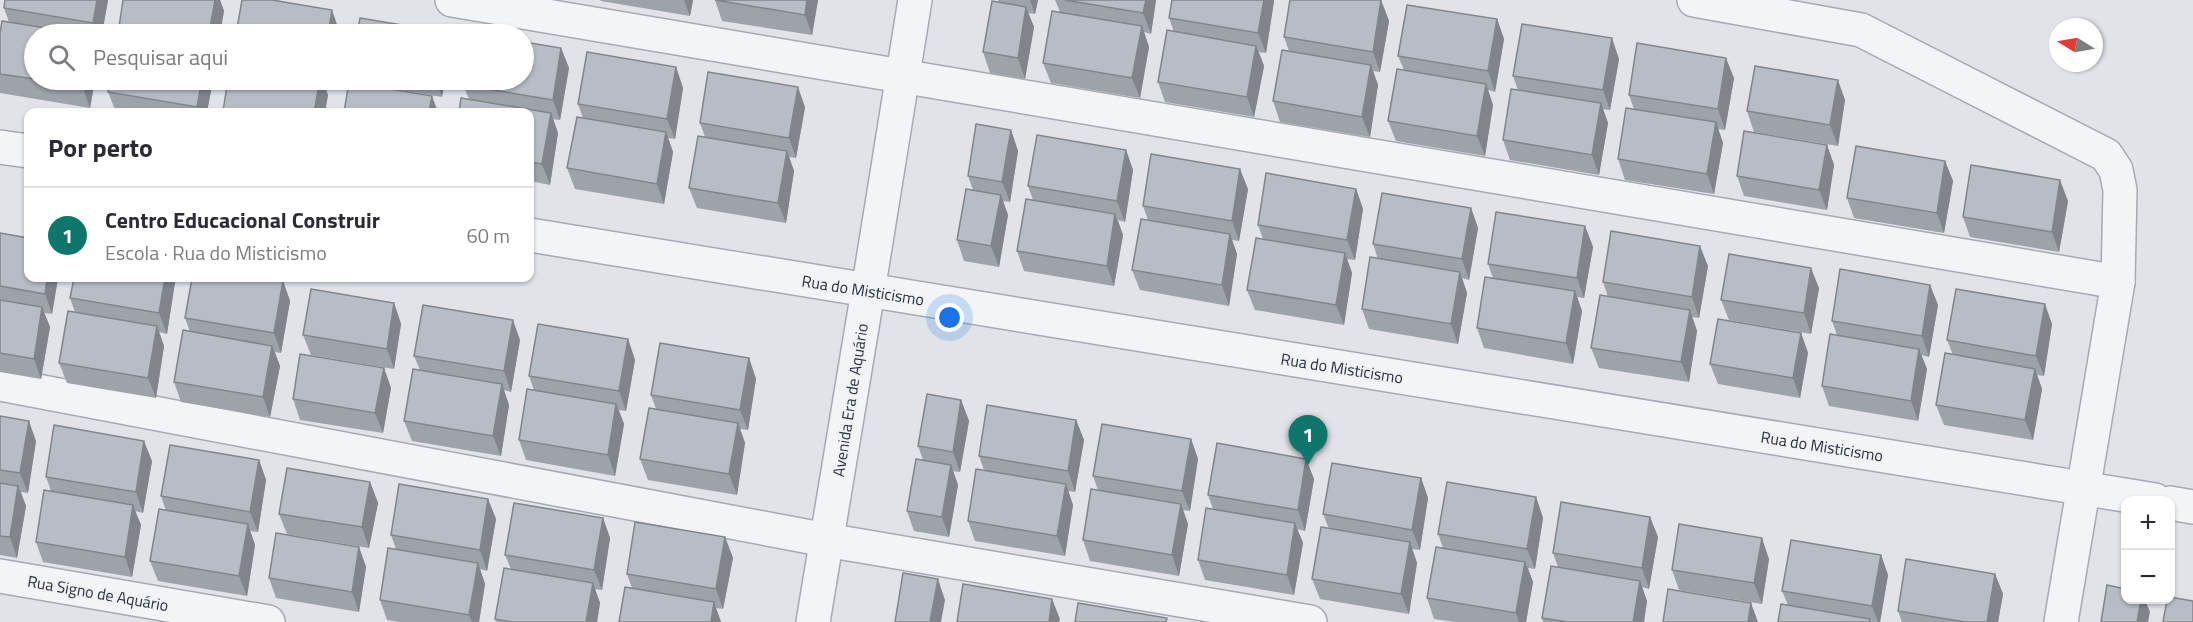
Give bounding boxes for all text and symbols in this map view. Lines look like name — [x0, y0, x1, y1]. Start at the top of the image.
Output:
north arrow — [2049, 18, 2103, 72]
search box — [24, 24, 534, 90]
text: Pesquisar aqui — [93, 40, 228, 74]
icon: search — [45, 41, 78, 74]
text: Por perto — [48, 128, 153, 167]
text: Centro Educacional Construir — [105, 203, 380, 237]
text: 1 — [62, 220, 73, 251]
text: 60 m — [466, 220, 510, 251]
text: Escola · Rua do Misticismo — [105, 237, 327, 268]
street label: Rua do Misticismo — [800, 268, 926, 312]
your location — [935, 303, 964, 332]
street label: Avenida Era de Aquário — [826, 322, 874, 478]
street label: Rua do Misticismo — [1279, 346, 1405, 390]
pin: 1 — [1288, 416, 1328, 465]
street label: Rua do Misticismo — [1759, 424, 1885, 468]
map controls — [2121, 496, 2175, 604]
button: + — [2121, 496, 2175, 550]
button: − — [2121, 550, 2175, 604]
street label: Rua Signo de Aquário — [26, 569, 170, 617]

